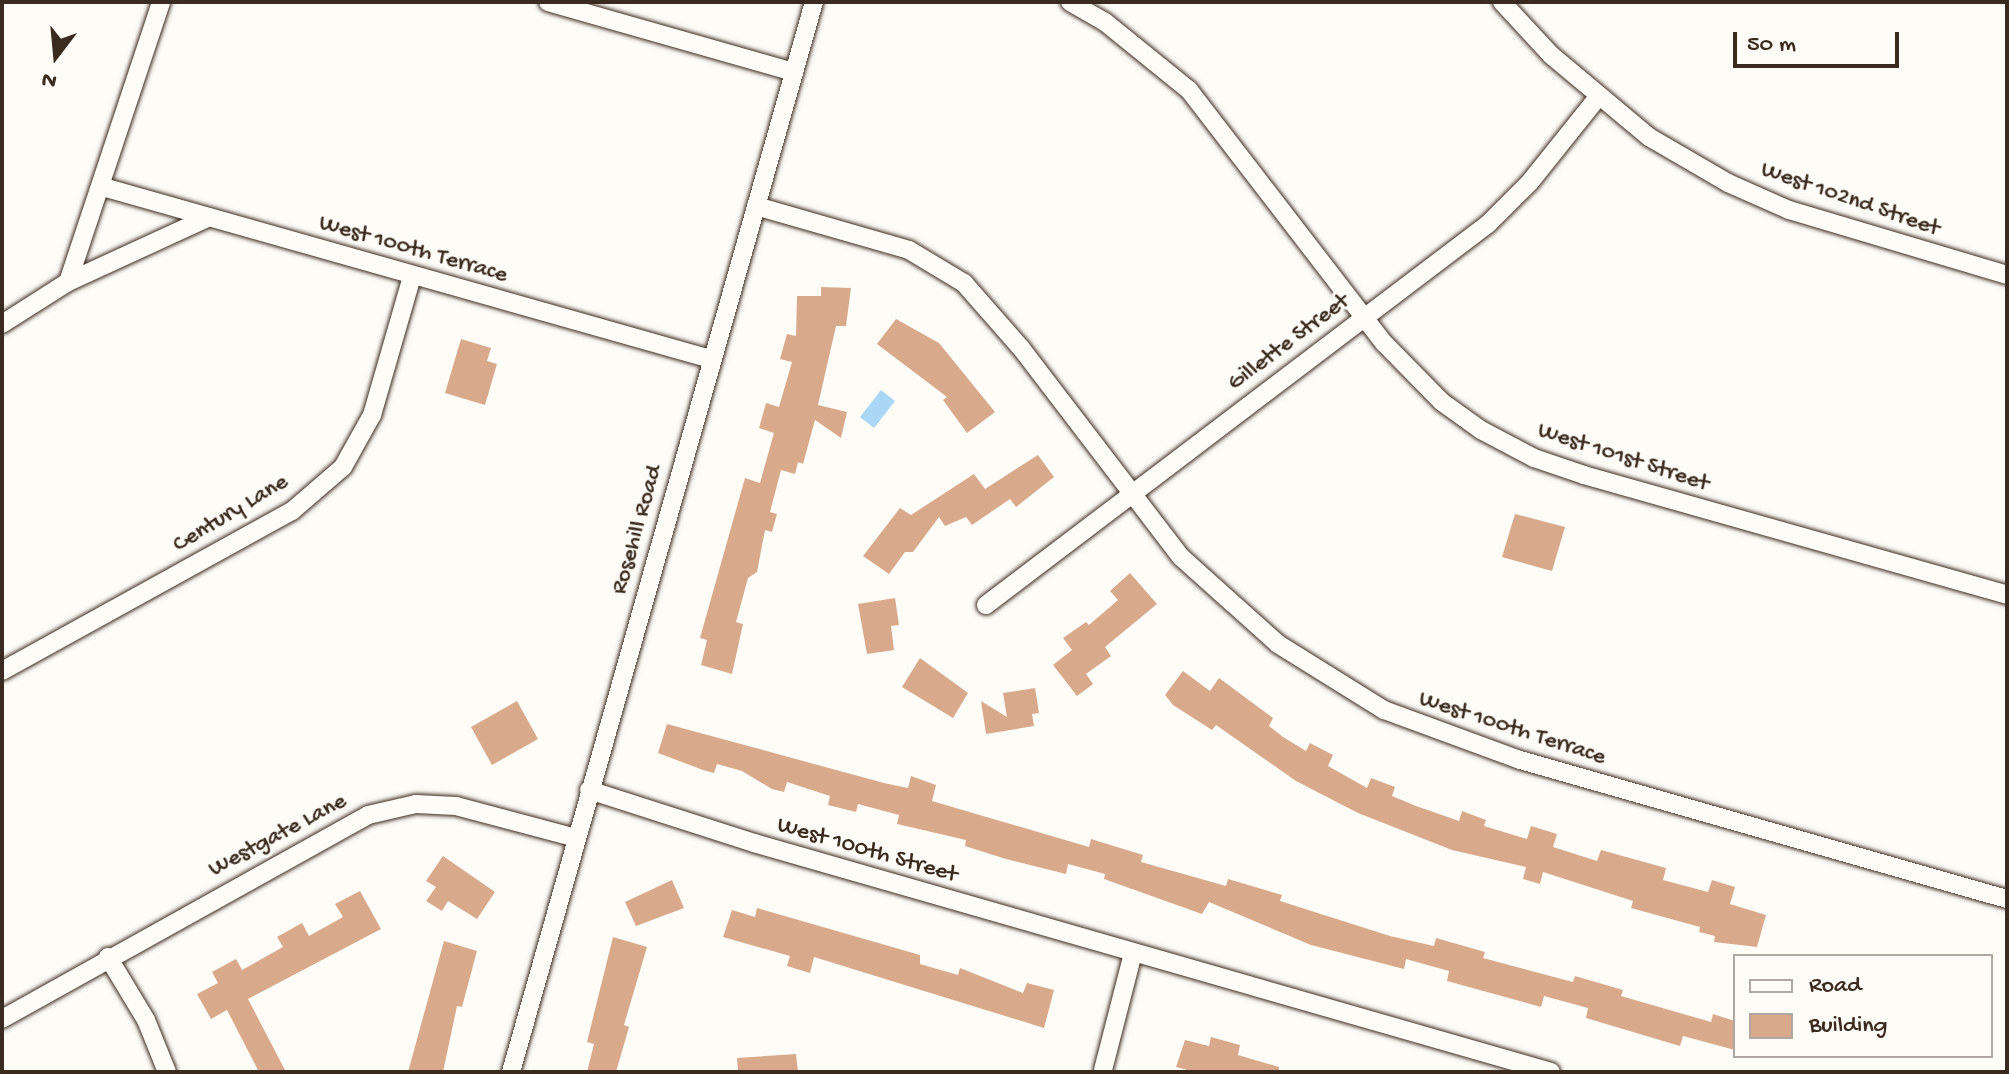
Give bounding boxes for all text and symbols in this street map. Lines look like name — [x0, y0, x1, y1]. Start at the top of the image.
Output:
north arrow — [16, 16, 96, 96]
scale bar — [1737, 16, 1903, 66]
text: 50 m — [1747, 31, 1796, 60]
text: N — [39, 65, 60, 94]
street label: West 102nd Street — [1757, 156, 1943, 244]
street label: West 100th Terrace — [315, 209, 511, 291]
street label: Gillette Street — [1222, 288, 1356, 398]
street label: West 101st Street — [1534, 417, 1712, 499]
street label: Rosehill Road — [606, 462, 670, 598]
street label: Century Lane — [168, 468, 294, 560]
street label: West 100th Terrace — [1415, 685, 1609, 773]
street label: Westgate Lane — [204, 788, 352, 884]
street label: West 100th Street — [773, 811, 961, 891]
legend — [1733, 954, 1993, 1058]
text: Road — [1809, 972, 1861, 1001]
text: Building — [1809, 1012, 1887, 1041]

